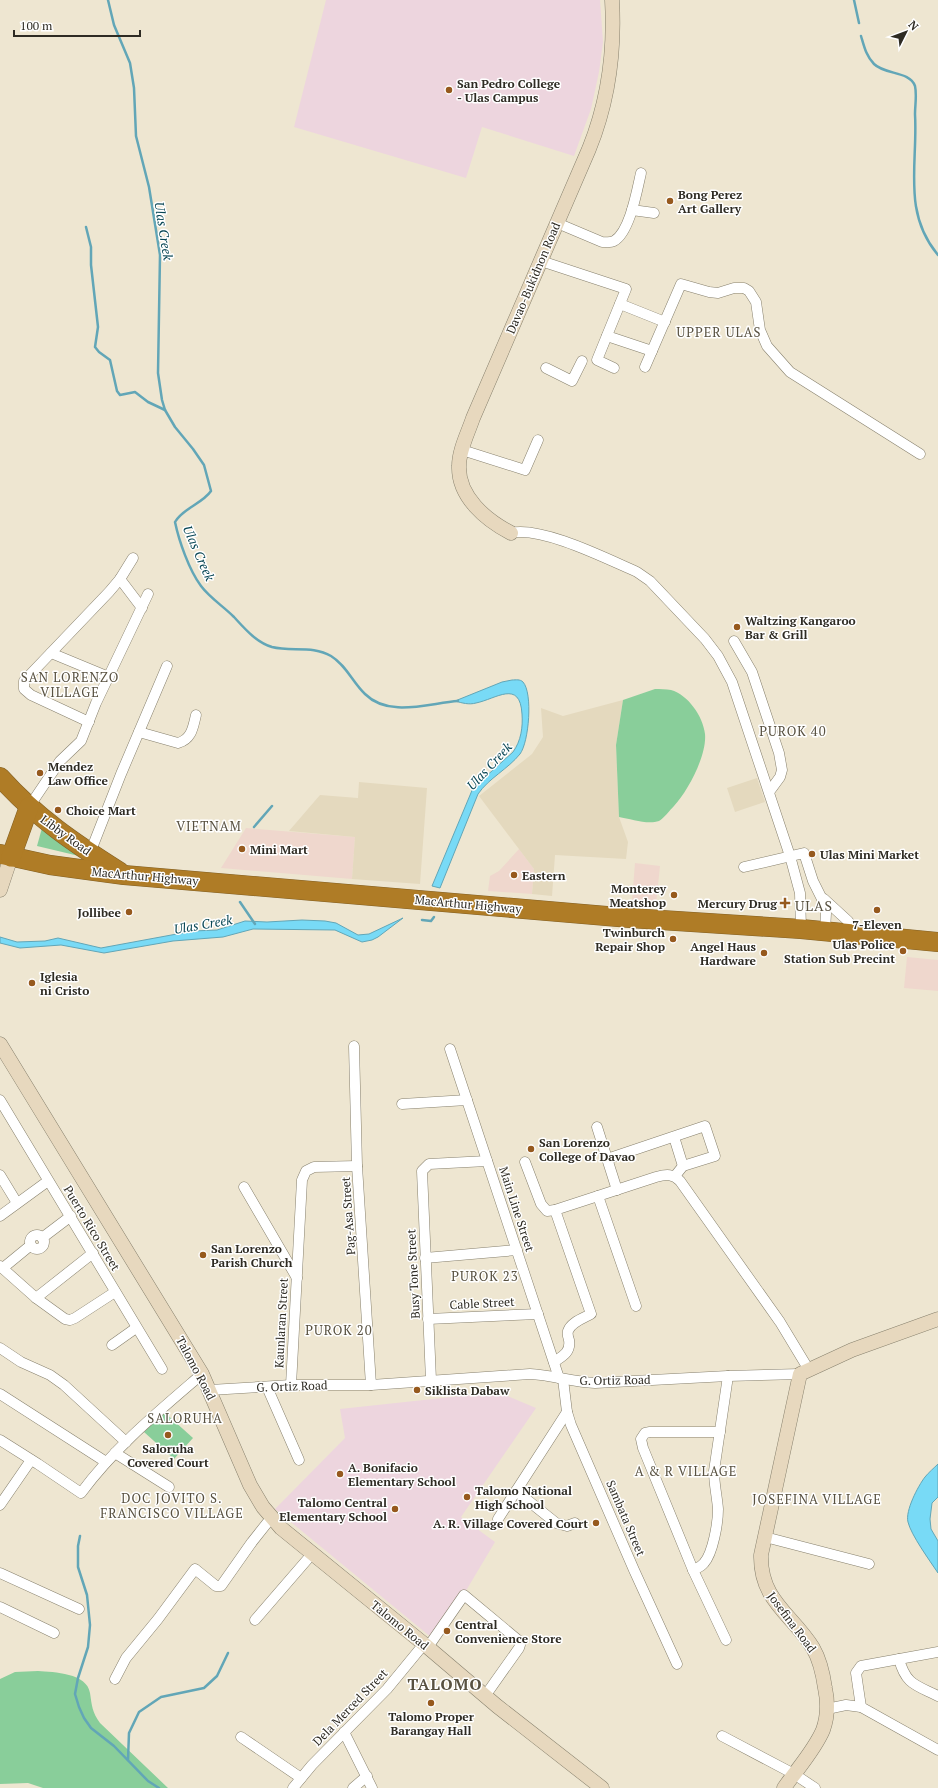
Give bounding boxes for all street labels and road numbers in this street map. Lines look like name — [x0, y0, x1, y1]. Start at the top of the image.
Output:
street label: Davao-Bukidnon Road — [503, 220, 563, 336]
street label: Libby Road — [38, 812, 94, 859]
street label: MacArthur Highway — [91, 864, 200, 888]
street label: MacArthur Highway — [414, 892, 523, 916]
street label: Main Line Street — [496, 1165, 538, 1254]
street label: Pag-Asa Street — [338, 1176, 358, 1256]
street label: Puerto Rico Street — [61, 1183, 124, 1274]
street label: Busy Tone Street — [403, 1228, 423, 1319]
street label: Kaunlaran Street — [271, 1277, 291, 1368]
street label: Cable Street — [449, 1294, 515, 1312]
street label: Talomo Road — [173, 1334, 219, 1403]
street label: G. Ortiz Road — [579, 1372, 651, 1388]
street label: G. Ortiz Road — [256, 1377, 328, 1395]
street label: Sambata Street — [603, 1478, 649, 1559]
street label: Josefina Road — [764, 1589, 820, 1656]
street label: Talomo Road — [368, 1597, 432, 1653]
street label: Dela Merced Street — [309, 1665, 391, 1749]

